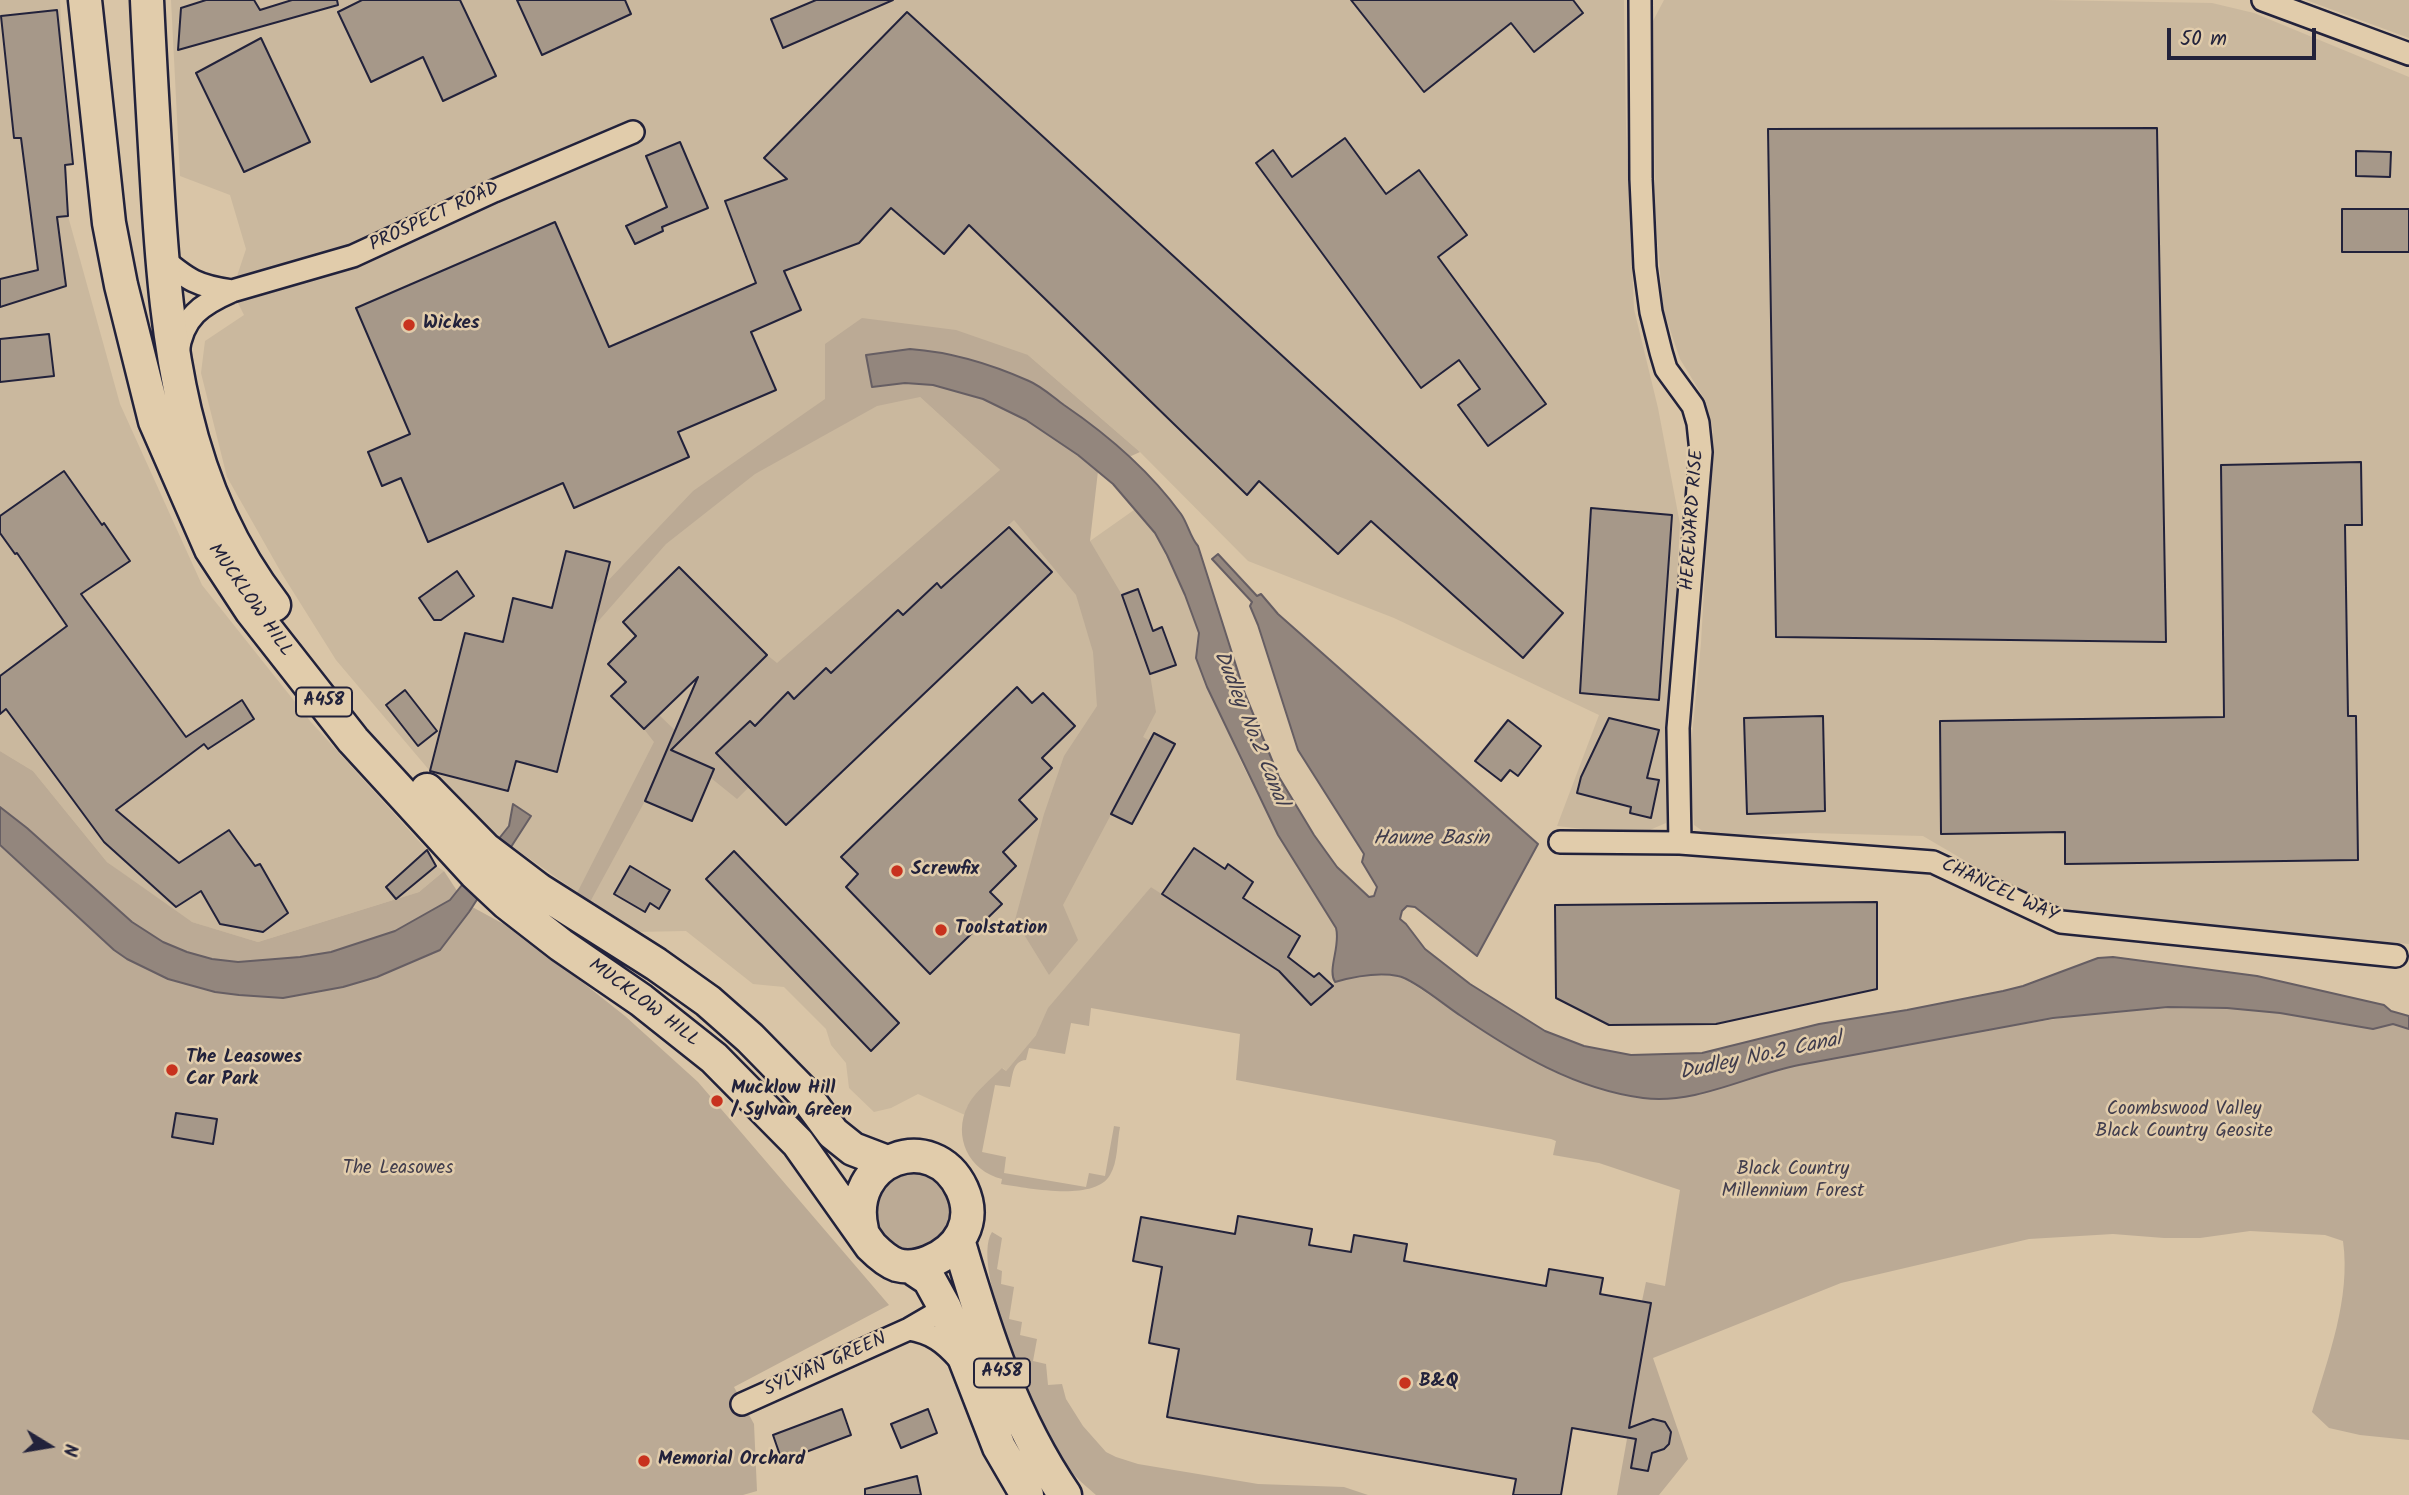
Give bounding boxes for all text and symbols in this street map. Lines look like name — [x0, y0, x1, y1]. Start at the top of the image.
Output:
scale bar — [2171, 14, 2320, 58]
text: 50 m — [2180, 23, 2227, 56]
street label: PROSPECT ROAD — [367, 178, 503, 258]
place label: Wickes — [423, 314, 480, 336]
marker: Wickes — [401, 317, 417, 333]
street label: HEREWARD RISE — [1678, 449, 1710, 591]
street label: MUCKLOW HILL — [202, 540, 296, 662]
water label: Dudley No.2 Canal — [1206, 648, 1292, 810]
road number: A458 — [296, 688, 352, 716]
water label: Hawne Basin — [1373, 827, 1489, 853]
street label: CHANCEL WAY — [1937, 855, 2061, 929]
place label: Screwfix — [911, 860, 979, 882]
marker: Screwfix — [889, 863, 905, 879]
place label: Toolstation — [955, 919, 1048, 941]
marker: Toolstation — [933, 922, 949, 938]
street label: MUCKLOW HILL — [583, 955, 703, 1053]
water label: Dudley No.2 Canal — [1678, 1029, 1844, 1087]
place label: The Leasowes Car Park — [186, 1048, 302, 1092]
marker: The Leasowes Car Park — [164, 1062, 180, 1078]
place label: Mucklow Hill / Sylvan Green — [731, 1079, 852, 1123]
marker: Mucklow Hill / Sylvan Green — [709, 1093, 725, 1109]
park label: Coombswood Valley Black Country Geosite — [2095, 1100, 2273, 1144]
park label: The Leasowes — [343, 1159, 453, 1181]
park label: Black Country Millennium Forest — [1722, 1160, 1864, 1204]
street label: SYLVAN GREEN — [761, 1329, 891, 1403]
road number: A458 — [974, 1358, 1030, 1388]
place label: B&Q — [1419, 1372, 1458, 1394]
marker: B&Q — [1397, 1375, 1413, 1391]
north arrow — [14, 1411, 84, 1481]
text: N — [54, 1441, 85, 1459]
place label: Memorial Orchard — [658, 1450, 805, 1472]
marker: Memorial Orchard — [636, 1453, 652, 1469]

